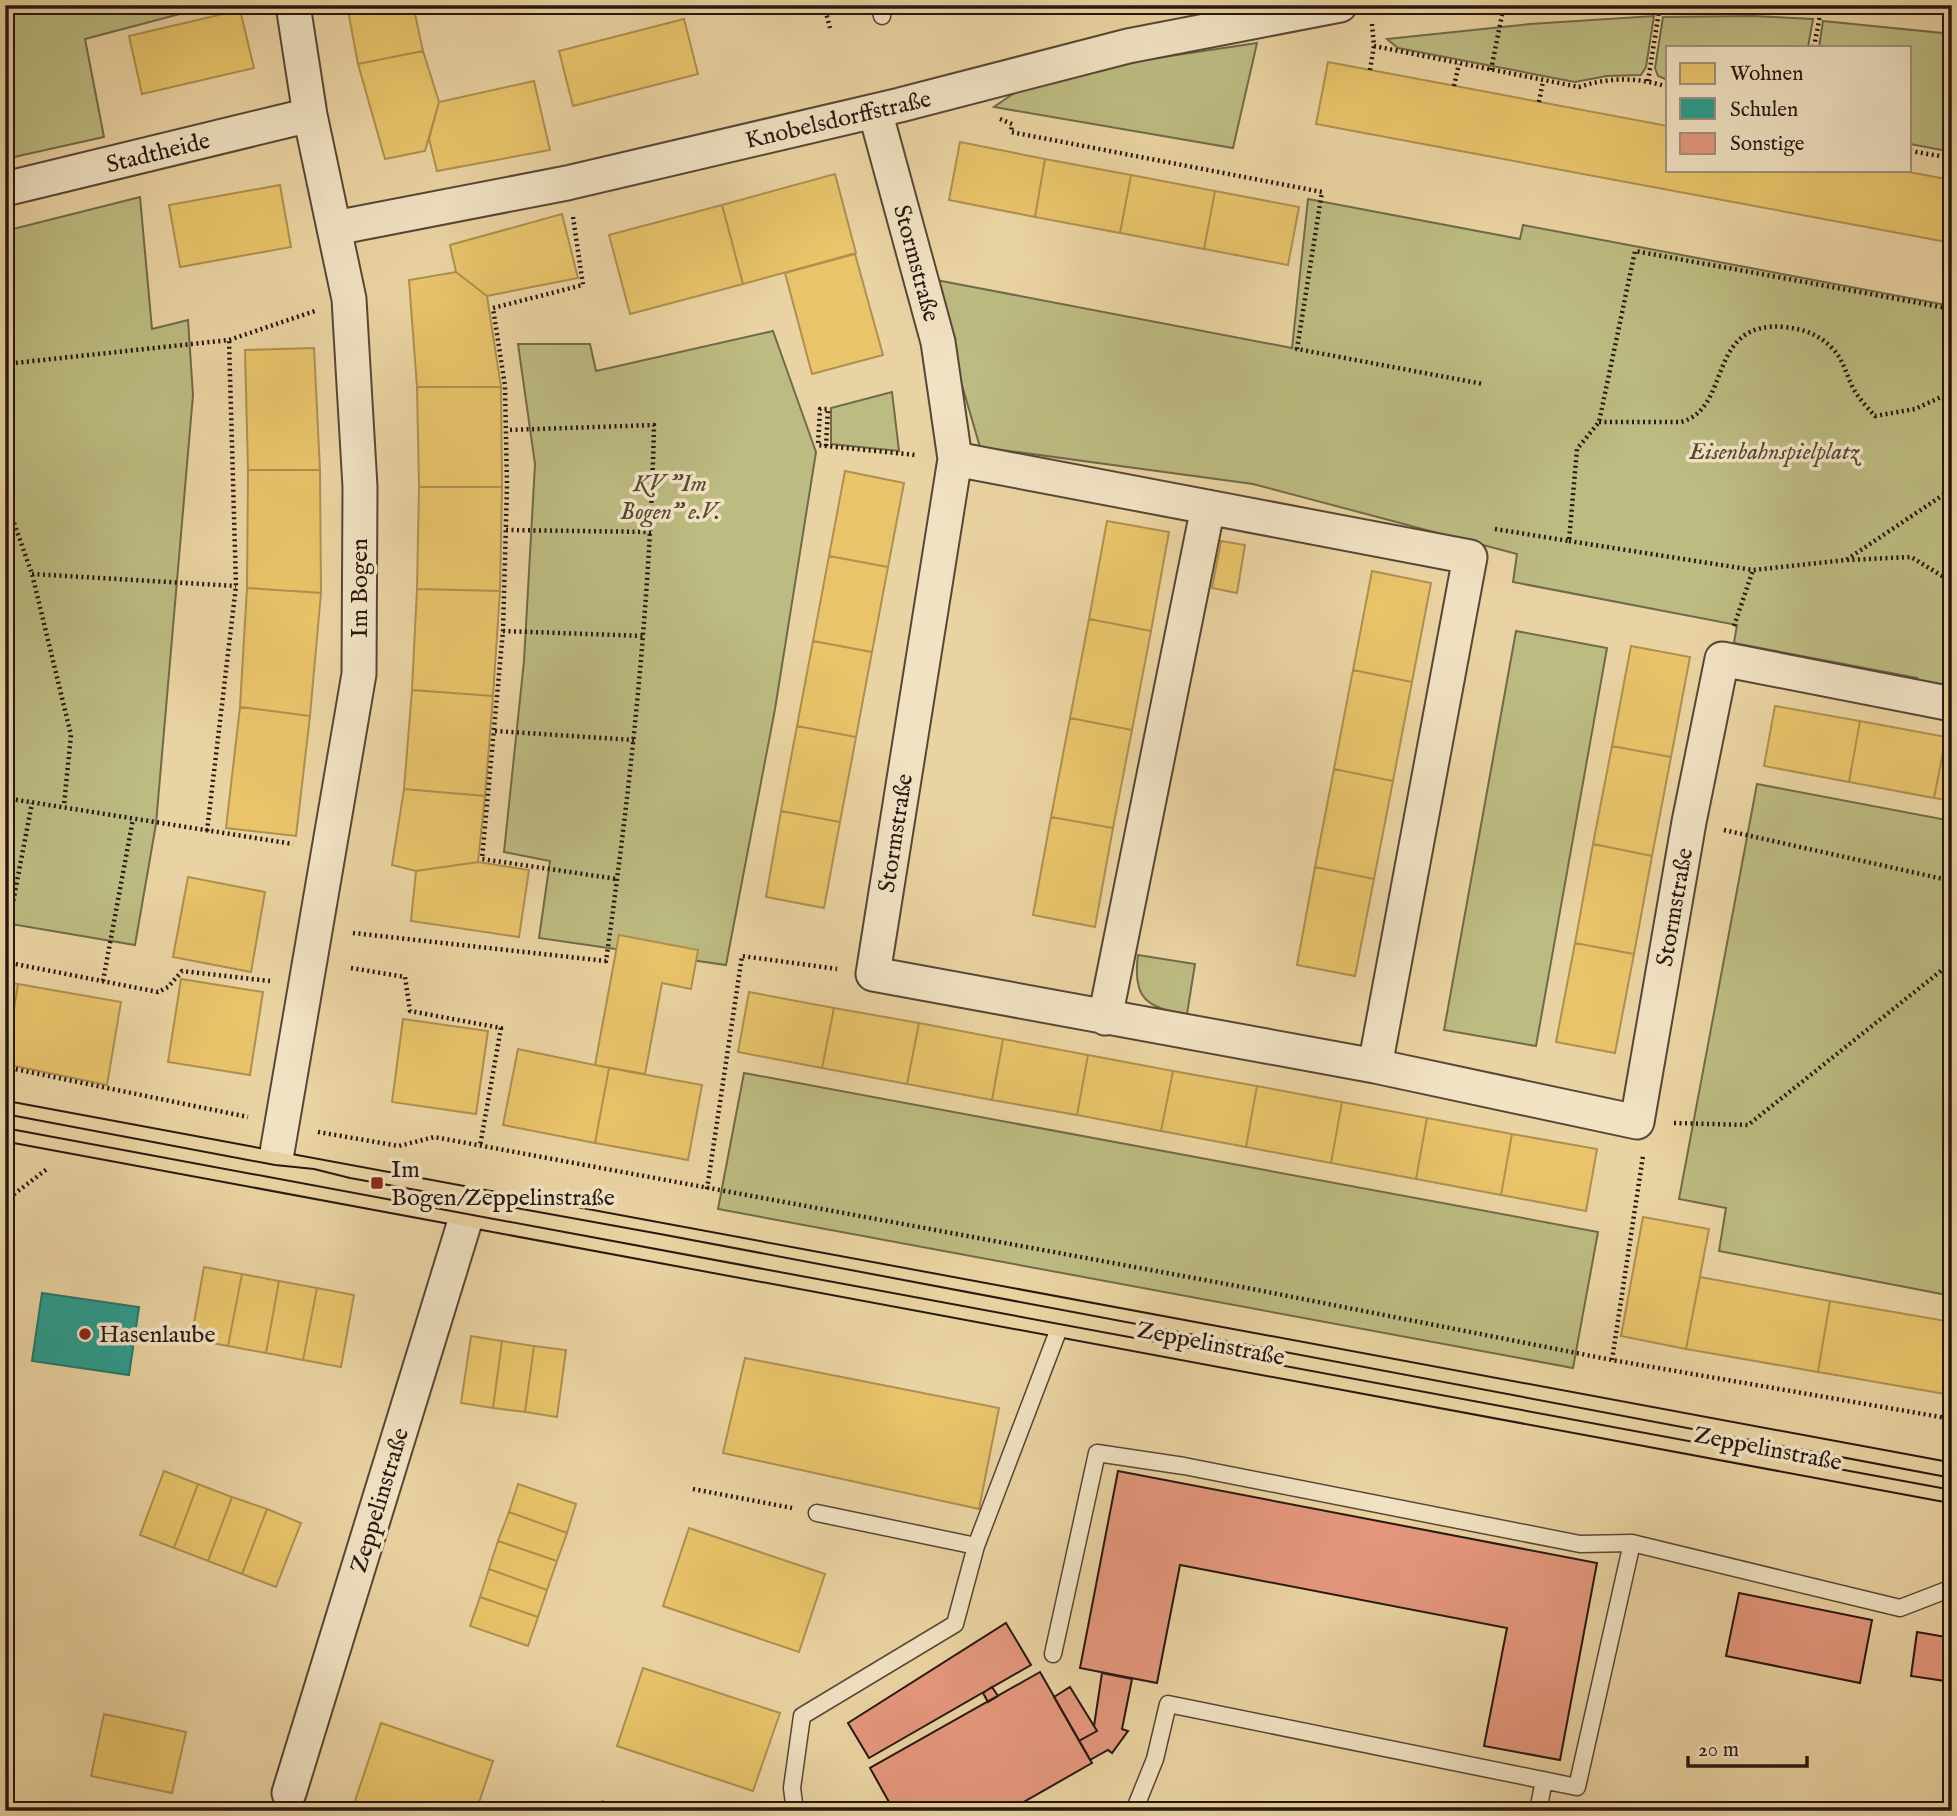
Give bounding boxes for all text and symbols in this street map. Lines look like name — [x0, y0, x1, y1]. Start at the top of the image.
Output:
legend — [1666, 46, 1912, 172]
text: Wohnen — [1730, 61, 1803, 88]
street label: Knobelsdorffstraße — [742, 84, 934, 157]
text: Schulen — [1730, 97, 1798, 124]
street label: Stadtheide — [103, 126, 213, 181]
text: Sonstige — [1730, 131, 1805, 158]
street label: Stormstraße — [885, 201, 946, 325]
park label: Eisenbahnspielplatz — [1688, 437, 1862, 468]
park label: KV "Im Bogen" e.V. — [620, 469, 721, 528]
street label: Im Bogen — [345, 538, 376, 638]
street label: Stormstraße — [872, 772, 921, 895]
street label: Stormstraße — [1650, 846, 1701, 969]
place label: Im Bogen/Zeppelinstraße — [391, 1155, 615, 1214]
marker: Im Bogen/Zeppelinstraße — [369, 1175, 385, 1191]
street label: Zeppelinstraße — [1134, 1315, 1287, 1374]
place label: Hasenlaube — [99, 1320, 215, 1351]
marker: Hasenlaube — [77, 1326, 93, 1342]
street label: Zeppelinstraße — [1691, 1420, 1844, 1479]
street label: Zeppelinstraße — [344, 1424, 417, 1577]
scale bar — [1688, 1725, 1806, 1769]
text: 20 m — [1698, 1737, 1739, 1764]

